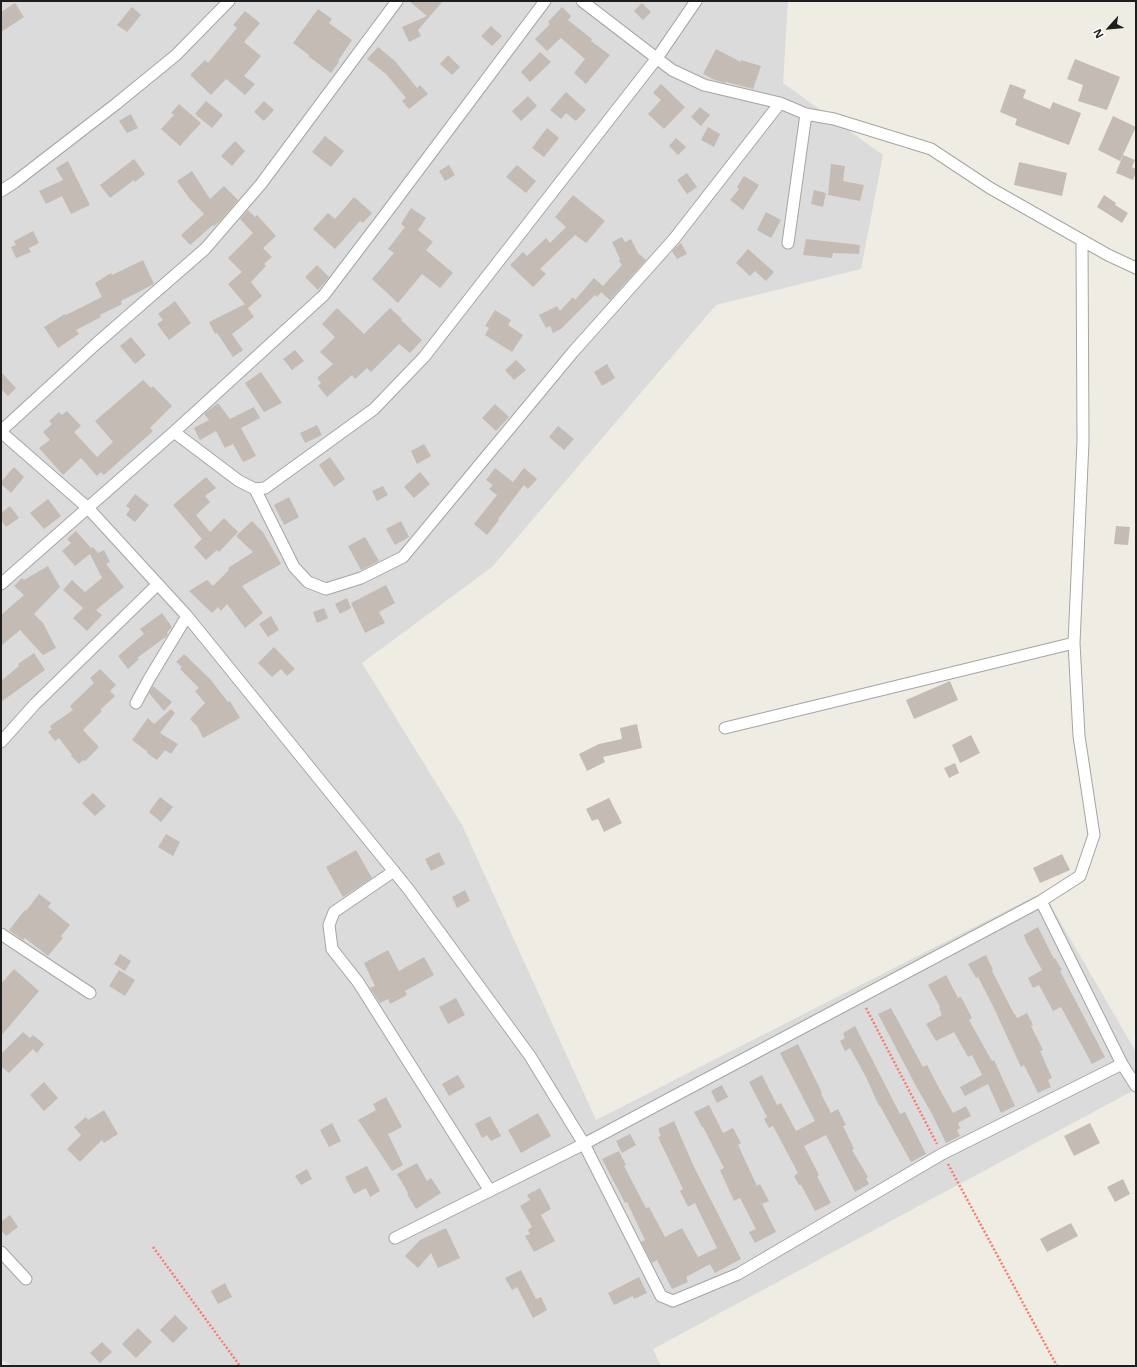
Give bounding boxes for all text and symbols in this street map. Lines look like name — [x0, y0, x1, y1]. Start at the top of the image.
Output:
north arrow — [1089, 8, 1129, 48]
text: N — [1089, 26, 1107, 41]

